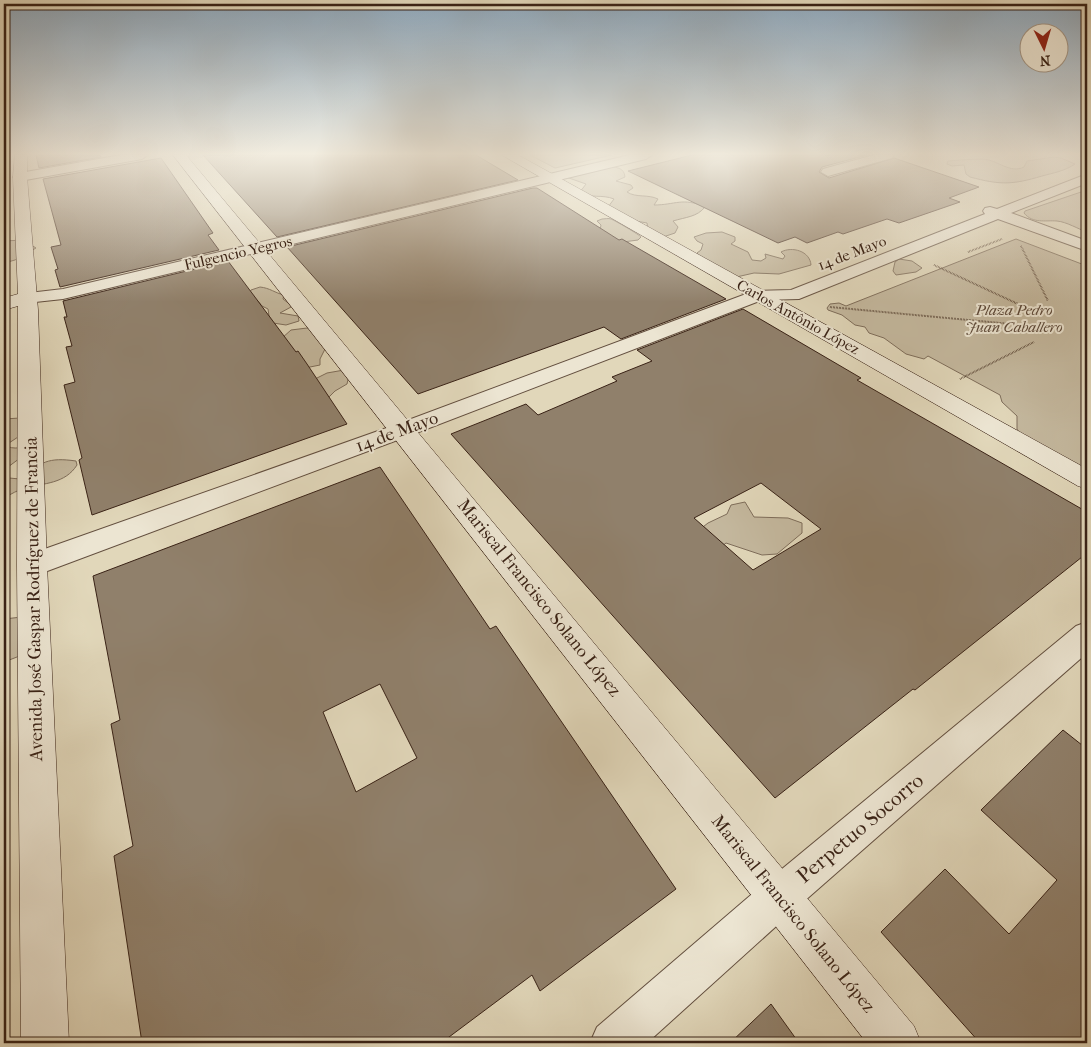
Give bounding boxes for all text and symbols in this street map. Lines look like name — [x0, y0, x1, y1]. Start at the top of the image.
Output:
north arrow — [1018, 22, 1068, 72]
text: N — [1039, 52, 1051, 69]
street label: Fulgencio Yegros — [182, 232, 294, 274]
street label: 14 de Mayo — [815, 232, 889, 274]
street label: Carlos Antônio López — [733, 276, 863, 358]
park label: Plaza Pedro Juan Caballero — [965, 301, 1063, 336]
street label: 14 de Mayo — [353, 407, 441, 457]
street label: Avenida José Gaspar Rodríguez de Francia — [21, 436, 47, 762]
street label: Mariscal Francisco Solano López — [453, 495, 625, 701]
street label: Perpetuo Socorro — [792, 768, 928, 888]
street label: Mariscal Francisco Solano López — [707, 811, 879, 1017]

